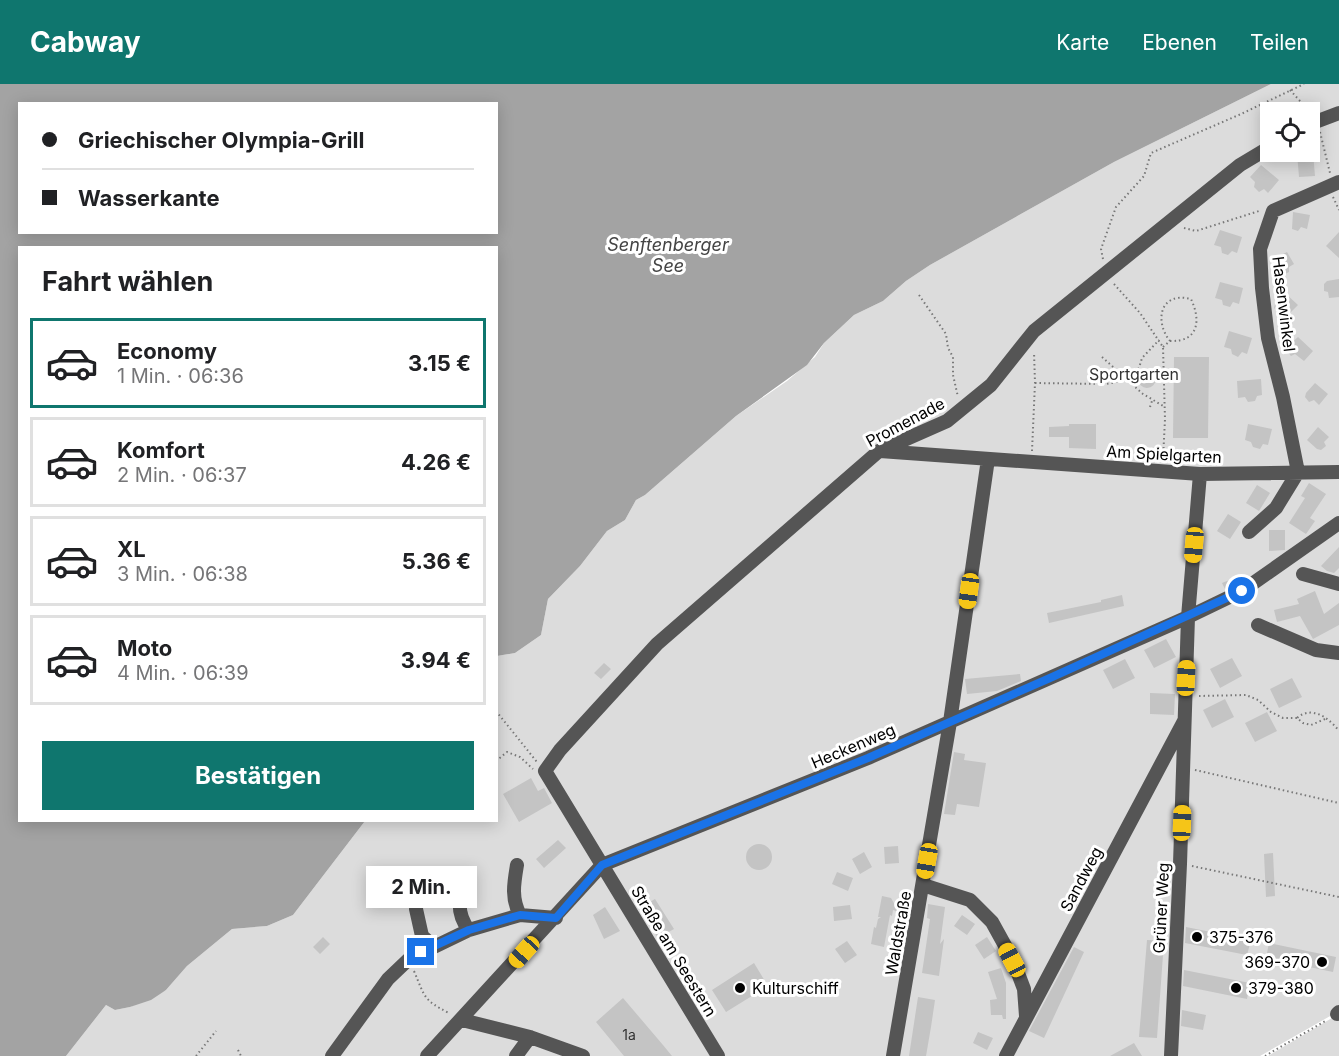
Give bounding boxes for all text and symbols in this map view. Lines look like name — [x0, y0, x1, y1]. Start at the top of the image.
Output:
text: Cabway — [30, 25, 141, 59]
text: Karte — [1056, 30, 1109, 55]
text: Ebenen — [1142, 30, 1217, 55]
text: Teilen — [1250, 30, 1309, 55]
map controls — [1260, 102, 1320, 162]
button: locate — [1260, 102, 1320, 162]
text: Griechischer Olympia-Grill — [78, 127, 364, 153]
text: Wasserkante — [78, 185, 220, 211]
water label: Senftenberger See — [607, 234, 730, 276]
street label: Hasenwinkel — [1268, 255, 1300, 353]
text: Fahrt wählen — [42, 265, 213, 298]
icon: car — [45, 336, 99, 390]
text: Economy — [117, 338, 217, 364]
text: 3.15 € — [408, 350, 471, 376]
text: 1 Min. · 06:36 — [117, 364, 244, 388]
park label: Sportgarten — [1089, 364, 1179, 384]
street label: Promenade — [862, 393, 948, 451]
icon: car — [45, 435, 99, 489]
text: Komfort — [117, 437, 205, 463]
street label: Am Spielgarten — [1106, 441, 1222, 467]
text: 4.26 € — [401, 449, 471, 475]
text: 2 Min. · 06:37 — [117, 463, 247, 487]
car — [1183, 526, 1205, 564]
icon: car — [45, 534, 99, 588]
text: XL — [117, 536, 146, 562]
text: 5.36 € — [402, 548, 471, 574]
text: 3 Min. · 06:38 — [117, 562, 248, 586]
car — [958, 572, 980, 610]
route start — [1228, 577, 1255, 604]
icon: car — [45, 633, 99, 687]
text: Moto — [117, 635, 172, 661]
text: 3.94 € — [401, 647, 471, 673]
car — [1176, 660, 1196, 696]
text: 4 Min. · 06:39 — [117, 661, 249, 685]
street label: Heckenweg — [808, 719, 898, 773]
button: Bestätigen — [42, 741, 474, 810]
car — [1172, 805, 1192, 841]
car — [915, 842, 939, 880]
street label: Sandweg — [1056, 843, 1106, 915]
street label: Grüner Weg — [1149, 862, 1173, 954]
callout: 2 Min. — [366, 865, 476, 907]
text: 2 Min. — [391, 875, 452, 899]
street label: Straße am Seestern — [627, 882, 721, 1020]
street label: Waldstraße — [881, 889, 915, 977]
place label: 375-376 — [1209, 927, 1273, 947]
marker: 375-376 — [1190, 930, 1204, 944]
car — [505, 933, 543, 971]
route end — [407, 938, 434, 965]
car — [996, 940, 1028, 980]
place label: 369-370 — [1244, 952, 1310, 972]
marker: 369-370 — [1315, 955, 1329, 969]
place label: Kulturschiff — [752, 978, 839, 998]
place label: 379-380 — [1248, 978, 1314, 998]
marker: Kulturschiff — [733, 981, 747, 995]
marker: 379-380 — [1229, 981, 1243, 995]
house number: 1a — [622, 1026, 636, 1043]

